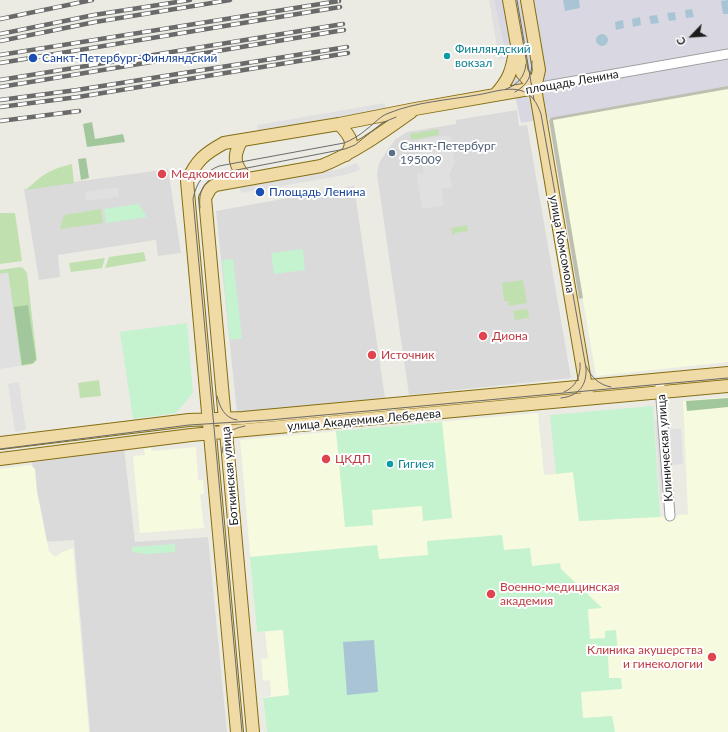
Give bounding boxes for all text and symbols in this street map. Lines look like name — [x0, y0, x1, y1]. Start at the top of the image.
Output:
north arrow — [672, 16, 712, 56]
text: С — [673, 35, 688, 47]
place label: Финляндский вокзал — [455, 42, 531, 70]
place label: Санкт-Петербург-Финляндский — [42, 51, 217, 65]
marker: Финляндский вокзал — [442, 51, 452, 61]
marker: Санкт-Петербург-Финляндский — [27, 52, 39, 64]
street label: площадь Ленина — [524, 67, 620, 97]
place label: Санкт-Петербург 195009 — [400, 139, 496, 167]
marker: Санкт-Петербург 195009 — [387, 148, 397, 158]
place label: Медкомиссии — [171, 167, 249, 181]
marker: Медкомиссии — [156, 168, 168, 180]
place label: Площадь Ленина — [269, 185, 365, 199]
marker: Площадь Ленина — [254, 186, 266, 198]
street label: улица Комсомола — [546, 194, 578, 294]
place label: Диона — [492, 329, 528, 343]
marker: Диона — [477, 330, 489, 342]
place label: Источник — [381, 348, 434, 362]
marker: Источник — [366, 349, 378, 361]
street label: Клиническая улица — [654, 394, 676, 502]
street label: улица Академика Лебедева — [287, 406, 441, 434]
street label: Боткинская улица — [218, 426, 242, 526]
place label: ЦКДП — [335, 452, 371, 466]
marker: ЦКДП — [320, 453, 332, 465]
place label: Гигиея — [398, 457, 434, 471]
marker: Гигиея — [385, 459, 395, 469]
place label: Военно-медицинская академия — [500, 580, 619, 608]
marker: Военно-медицинская академия — [485, 588, 497, 600]
place label: Клиника акушерства и гинекологии — [587, 643, 703, 671]
marker: Клиника акушерства и гинекологии — [706, 651, 718, 663]

